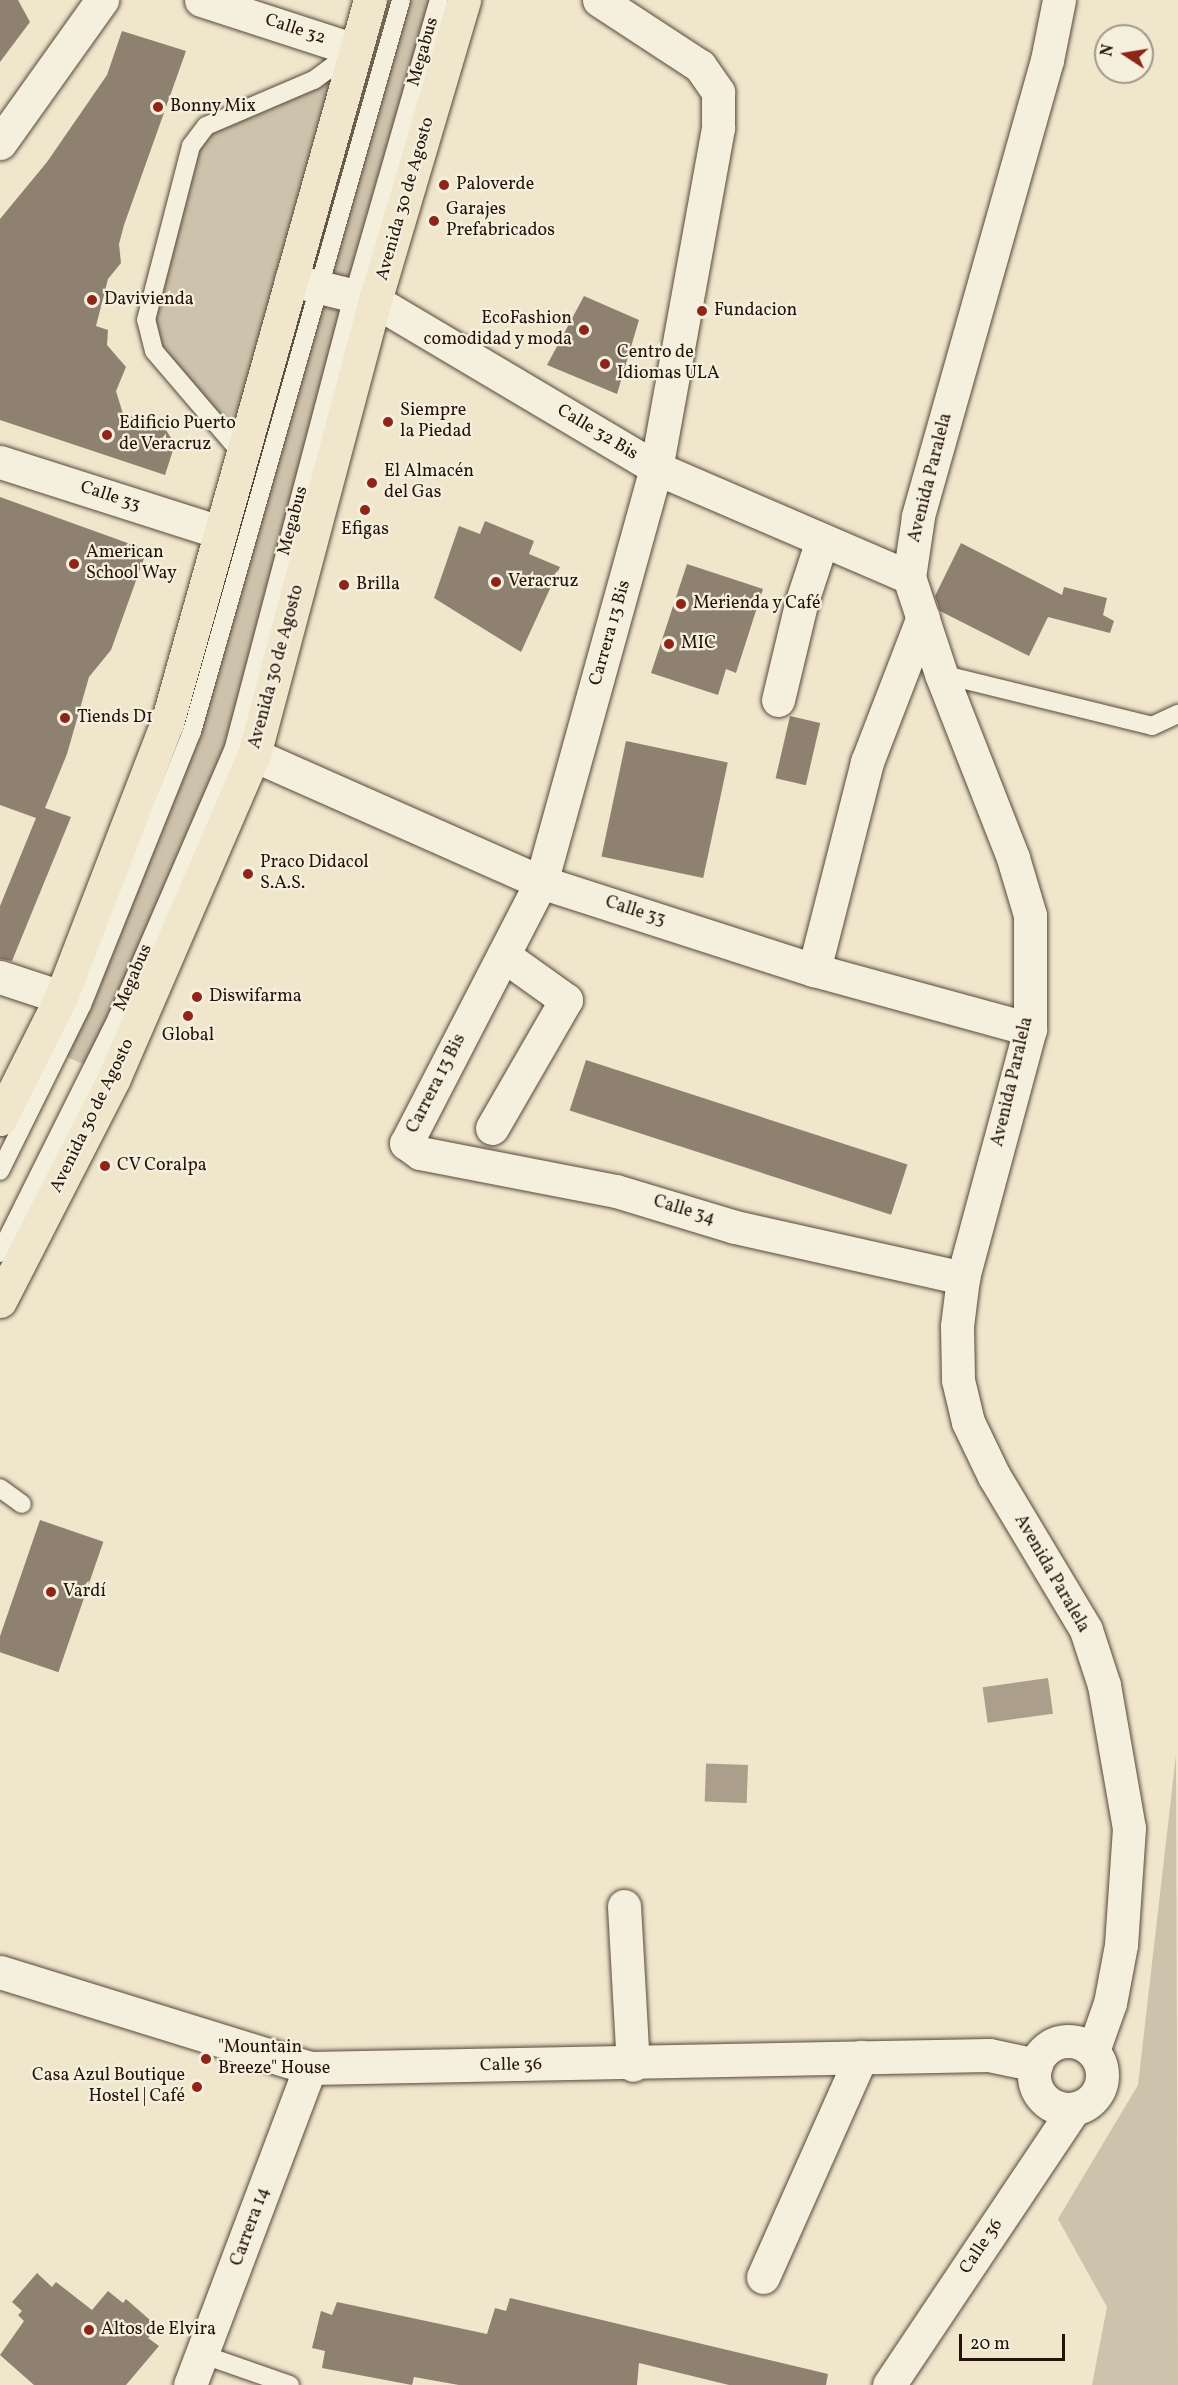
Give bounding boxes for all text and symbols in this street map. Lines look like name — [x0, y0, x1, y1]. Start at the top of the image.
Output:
street label: Calle 32 — [262, 10, 328, 50]
street label: Megabus — [404, 15, 444, 89]
north arrow — [1094, 24, 1154, 84]
text: N — [1096, 43, 1120, 59]
place label: Bonny Mix — [170, 96, 256, 118]
marker: Bonny Mix — [151, 100, 165, 114]
street label: Avenida 30 de Agosto — [372, 115, 440, 283]
place label: Paloverde — [456, 174, 534, 196]
marker: Paloverde — [437, 178, 451, 192]
place label: Garajes Prefabricados — [446, 200, 555, 242]
marker: Garajes Prefabricados — [427, 214, 441, 228]
place label: Davivienda — [104, 289, 194, 311]
marker: Davivienda — [85, 293, 99, 307]
place label: Fundacion — [714, 300, 797, 322]
marker: Fundacion — [695, 304, 709, 318]
place label: EcoFashion comodidad y moda — [422, 309, 572, 352]
marker: EcoFashion comodidad y moda — [577, 323, 591, 337]
place label: Centro de Idiomas ULA — [617, 343, 720, 386]
marker: Centro de Idiomas ULA — [598, 357, 612, 371]
street label: Calle 32 Bis — [553, 400, 641, 466]
place label: Siempre la Piedad — [400, 401, 472, 444]
street label: Avenida Paralela — [904, 411, 958, 545]
place label: Edificio Puerto de Veracruz — [119, 414, 236, 456]
marker: Siempre la Piedad — [381, 415, 395, 429]
marker: Edificio Puerto de Veracruz — [100, 428, 114, 442]
place label: El Almacén del Gas — [384, 462, 474, 504]
marker: El Almacén del Gas — [365, 476, 379, 490]
street label: Calle 33 — [77, 477, 143, 517]
street label: Megabus — [274, 484, 314, 558]
marker: Efigas — [358, 503, 372, 517]
place label: Efigas — [341, 519, 389, 541]
place label: American School Way — [86, 543, 177, 586]
marker: American School Way — [67, 557, 81, 571]
place label: Veracruz — [508, 571, 578, 593]
place label: Brilla — [356, 574, 400, 596]
marker: Veracruz — [489, 575, 503, 589]
marker: Brilla — [337, 578, 351, 592]
street label: Carrera 13 Bis — [586, 578, 636, 688]
street label: Avenida 30 de Agosto — [245, 583, 309, 751]
place label: Merienda y Café — [693, 593, 822, 615]
marker: Merienda y Café — [674, 597, 688, 611]
place label: MIC — [681, 633, 716, 655]
marker: MIC — [662, 637, 676, 651]
place label: Tiends D1 — [77, 707, 153, 729]
marker: Tiends D1 — [58, 711, 72, 725]
place label: Praco Didacol S.A.S. — [260, 853, 369, 896]
marker: Praco Didacol S.A.S. — [241, 867, 255, 881]
street label: Calle 33 — [602, 892, 668, 932]
street label: Megabus — [110, 941, 158, 1015]
place label: Diswifarma — [209, 986, 302, 1008]
marker: Diswifarma — [190, 990, 204, 1004]
marker: Global — [181, 1009, 195, 1023]
street label: Avenida Paralela — [988, 1015, 1038, 1149]
place label: Global — [162, 1025, 214, 1047]
street label: Carrera 13 Bis — [403, 1031, 471, 1137]
street label: Avenida 30 de Agosto — [46, 1035, 140, 1197]
place label: CV Coralpa — [117, 1155, 207, 1177]
marker: CV Coralpa — [98, 1159, 112, 1173]
street label: Calle 34 — [650, 1191, 718, 1231]
street label: Avenida Paralela — [1009, 1511, 1093, 1637]
place label: Vardí — [63, 1581, 106, 1603]
marker: Vardí — [44, 1585, 58, 1599]
place label: "Mountain Breeze" House — [218, 2038, 330, 2080]
marker: "Mountain Breeze" House — [199, 2052, 213, 2066]
street label: Calle 36 — [480, 2055, 542, 2077]
place label: Casa Azul Boutique Hostel | Café — [32, 2066, 185, 2108]
marker: Casa Azul Boutique Hostel | Café — [190, 2080, 204, 2094]
street label: Carrera 14 — [227, 2185, 275, 2269]
street label: Calle 36 — [956, 2215, 1008, 2279]
place label: Altos de Elvira — [101, 2319, 216, 2341]
scale bar — [962, 2322, 1068, 2360]
marker: Altos de Elvira — [82, 2323, 96, 2337]
text: 20 m — [970, 2332, 1010, 2357]

